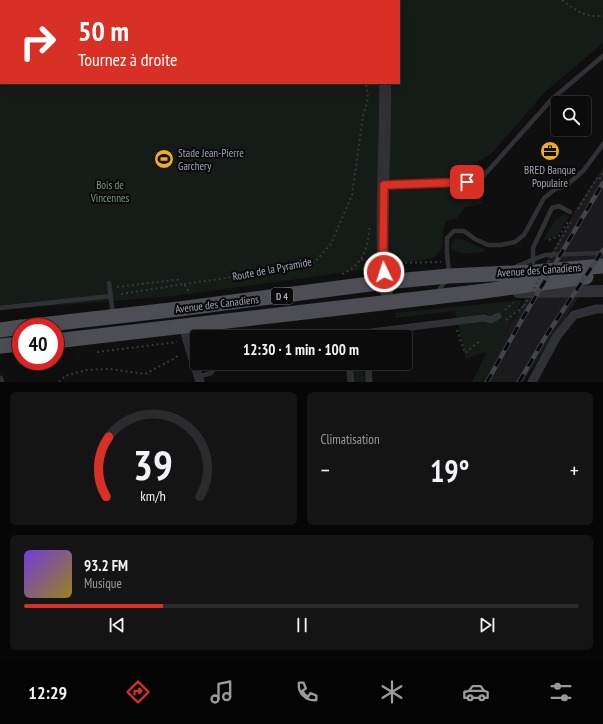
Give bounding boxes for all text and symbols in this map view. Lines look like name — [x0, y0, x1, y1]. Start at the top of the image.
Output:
text: 50 m — [78, 12, 129, 49]
icon: right — [12, 16, 64, 68]
text: Tournez à droite — [78, 48, 177, 71]
map controls — [551, 96, 591, 136]
button: search — [551, 96, 591, 136]
office icon: BRED Banque Populaire — [539, 140, 561, 162]
place label: Stade Jean-Pierre Garchery — [178, 146, 244, 173]
sports icon: Stade Jean-Pierre Garchery — [153, 148, 175, 170]
place label: BRED Banque Populaire — [524, 163, 576, 190]
pin — [450, 165, 484, 199]
icon: arrive — [456, 171, 478, 193]
park label: Bois de Vincennes — [90, 178, 130, 205]
position arrow — [363, 251, 405, 293]
street label: Route de la Pyramide — [231, 254, 313, 284]
street label: Avenue des Canadiens — [496, 260, 582, 280]
road number: D 4 — [271, 288, 293, 304]
street label: Avenue des Canadiens — [174, 292, 260, 316]
speed limit sign: 40 — [12, 318, 64, 370]
text: 12:30 · 1 min · 100 m — [243, 340, 359, 359]
text: Climatisation — [321, 431, 380, 448]
text: 39 — [133, 437, 173, 490]
text: 19° — [430, 451, 470, 490]
text: − — [321, 456, 330, 484]
text: + — [570, 456, 579, 484]
text: km/h — [141, 485, 166, 504]
text: 93.2 FM — [84, 556, 128, 575]
text: Musique — [84, 575, 122, 592]
icon: previous — [106, 614, 128, 636]
icon: pause — [291, 614, 313, 636]
icon: next — [476, 614, 498, 636]
icon: directions — [124, 678, 152, 706]
icon: music — [208, 678, 236, 706]
icon: phone — [293, 678, 321, 706]
icon: climate — [378, 678, 406, 706]
icon: car — [462, 678, 490, 706]
icon: filters — [547, 678, 575, 706]
text: 12:29 — [28, 681, 67, 704]

